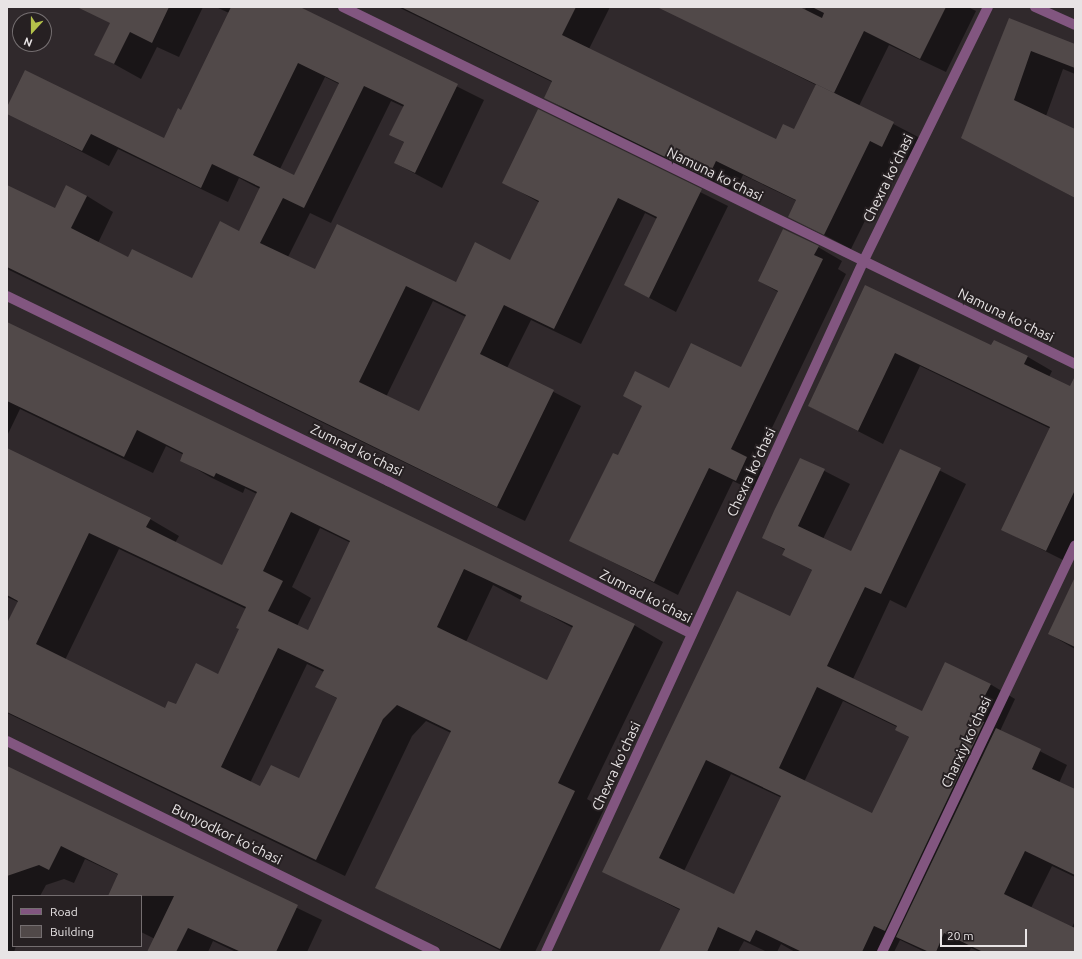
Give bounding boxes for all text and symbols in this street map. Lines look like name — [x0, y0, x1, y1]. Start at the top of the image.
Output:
north arrow — [12, 12, 52, 52]
text: N — [22, 35, 34, 49]
street label: Chexra koʻchasi — [859, 131, 917, 225]
street label: Namuna koʻchasi — [664, 143, 766, 205]
street label: Namuna koʻchasi — [955, 284, 1057, 346]
street label: Zumrad koʻchasi — [308, 420, 406, 480]
street label: Chexra koʻchasi — [723, 425, 779, 519]
street label: Zumrad koʻchasi — [597, 566, 695, 626]
street label: Charxiy koʻchasi — [937, 694, 995, 790]
street label: Chexra koʻchasi — [588, 719, 644, 813]
street label: Bunyodkor koʻchasi — [169, 800, 285, 868]
legend — [12, 895, 142, 947]
text: Road — [50, 905, 78, 918]
scale bar — [942, 921, 1029, 947]
text: Building — [50, 925, 94, 938]
text: 20 m — [947, 929, 974, 942]

